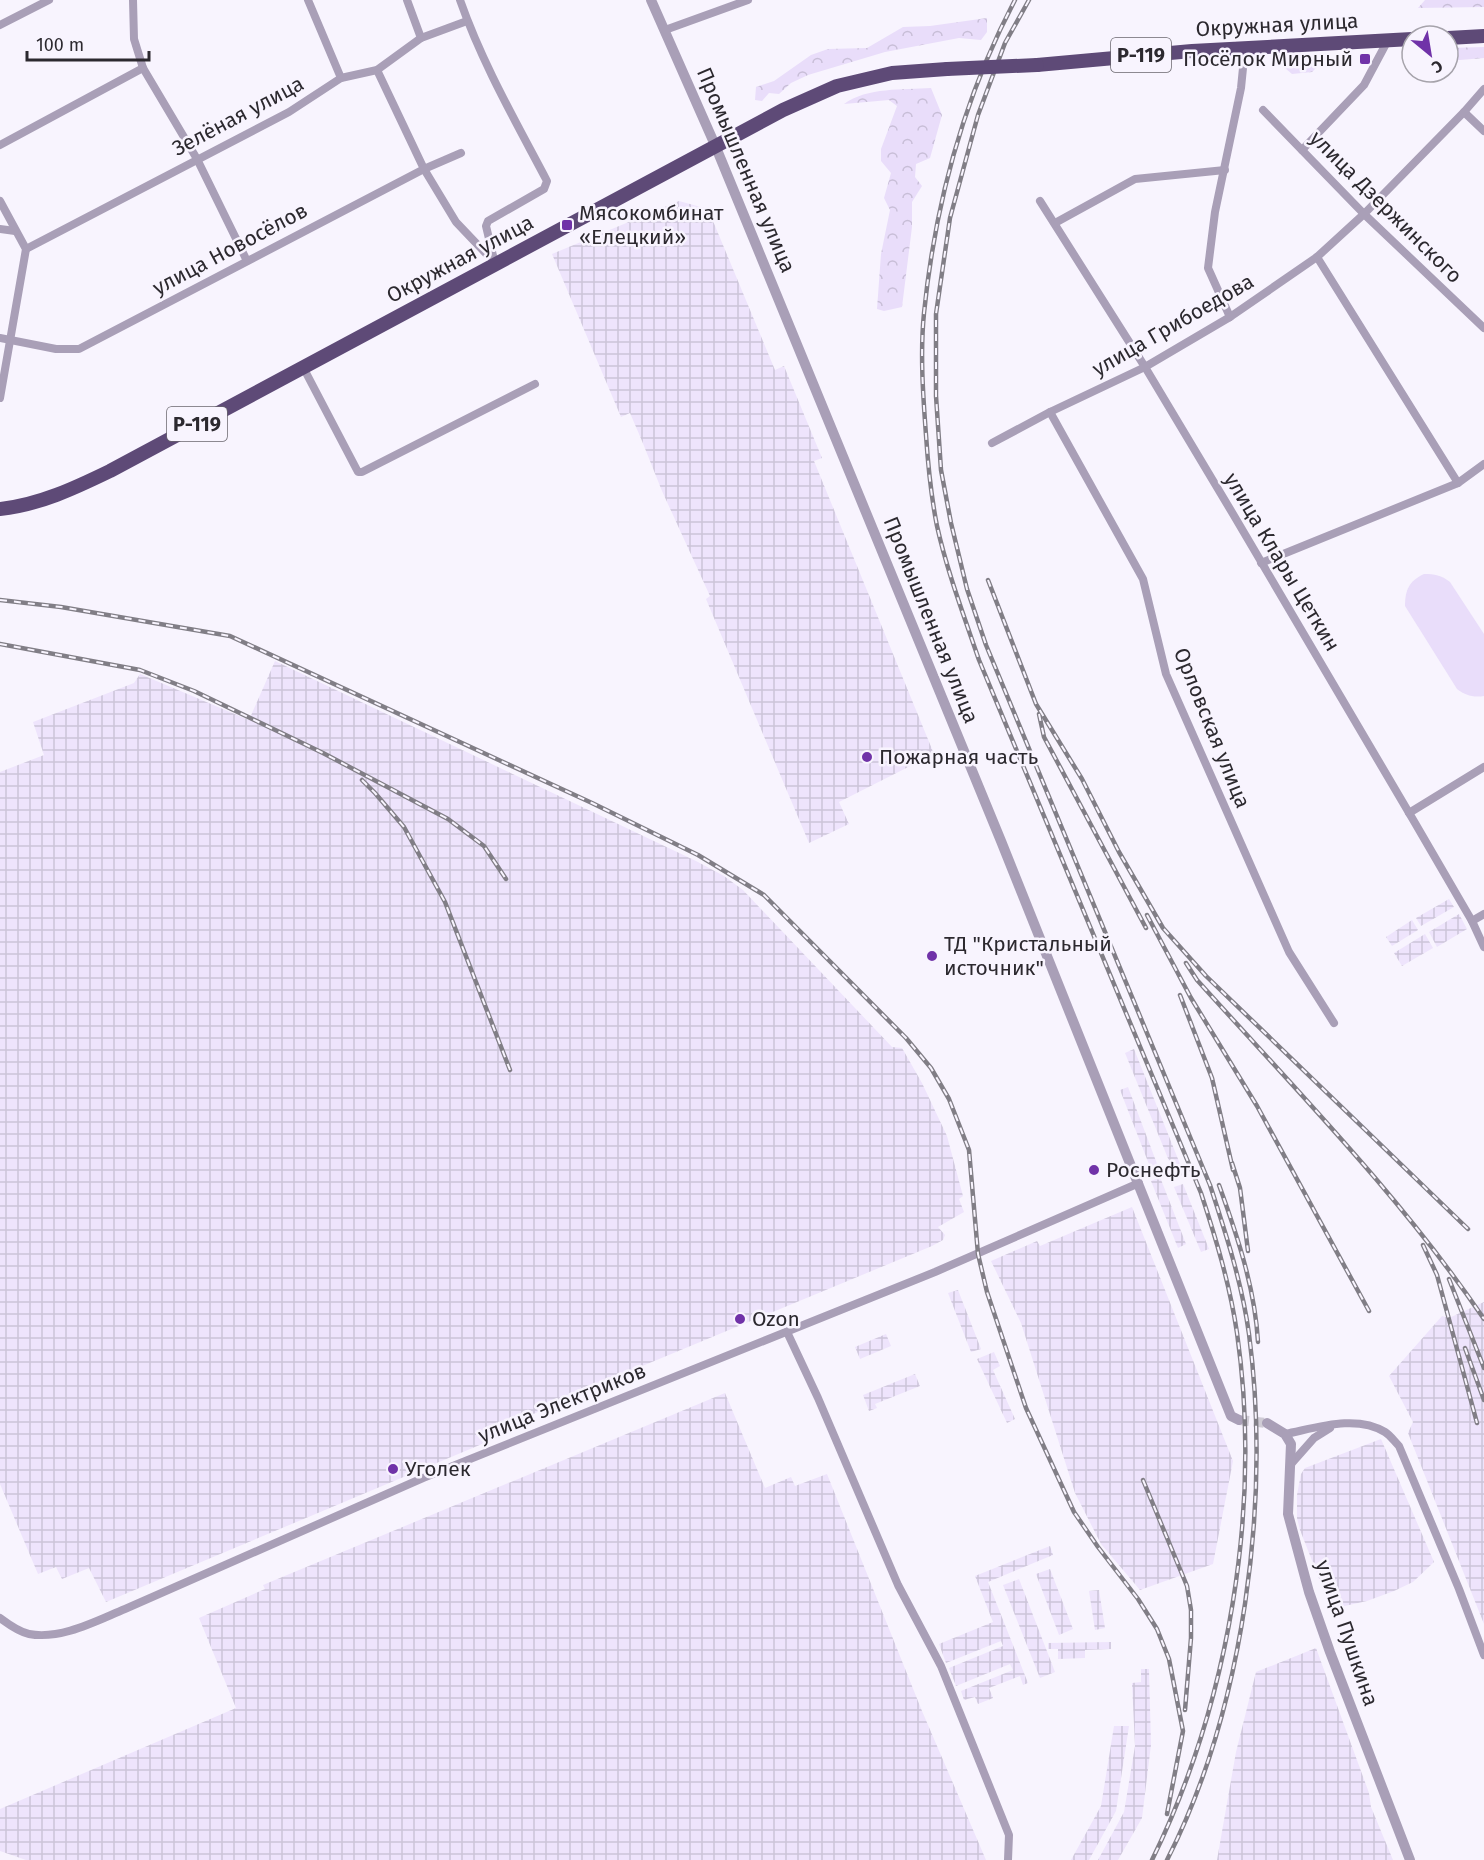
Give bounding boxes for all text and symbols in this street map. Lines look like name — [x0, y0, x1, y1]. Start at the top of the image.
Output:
street label: Окружная улица — [1195, 8, 1359, 42]
scale bar — [27, 24, 148, 62]
north arrow — [1400, 24, 1460, 84]
text: 100 m — [36, 34, 84, 56]
road number: Р-119 — [1111, 38, 1171, 72]
place label: Посёлок Мирный — [1183, 46, 1353, 72]
marker: Посёлок Мирный — [1358, 52, 1372, 66]
text: С — [1428, 56, 1446, 77]
street label: Промышленная улица — [691, 63, 801, 277]
street label: Зелёная улица — [168, 70, 308, 162]
street label: улица Дзержинского — [1304, 125, 1468, 289]
street label: улица Новосёлов — [148, 197, 312, 301]
place label: Мясокомбинат «Елецкий» — [579, 200, 724, 250]
street label: Окружная улица — [382, 209, 538, 309]
marker: Мясокомбинат «Елецкий» — [560, 218, 574, 232]
street label: улица Грибоедова — [1087, 268, 1259, 382]
road number: Р-119 — [167, 407, 227, 441]
street label: улица Клары Цеткин — [1218, 468, 1346, 656]
street label: Промышленная улица — [878, 513, 984, 727]
street label: Орловская улица — [1168, 644, 1256, 812]
place label: Пожарная часть — [879, 744, 1038, 770]
marker: Пожарная часть — [860, 750, 874, 764]
place label: ТД "Кристальный источник" — [944, 931, 1112, 981]
marker: ТД "Кристальный источник" — [925, 949, 939, 963]
place label: Роснефть — [1106, 1157, 1201, 1183]
marker: Роснефть — [1087, 1163, 1101, 1177]
place label: Ozon — [752, 1306, 800, 1332]
marker: Ozon — [733, 1312, 747, 1326]
street label: улица Электриков — [474, 1357, 650, 1449]
place label: Уголек — [405, 1456, 471, 1482]
marker: Уголек — [386, 1462, 400, 1476]
street label: улица Пушкина — [1310, 1557, 1384, 1709]

